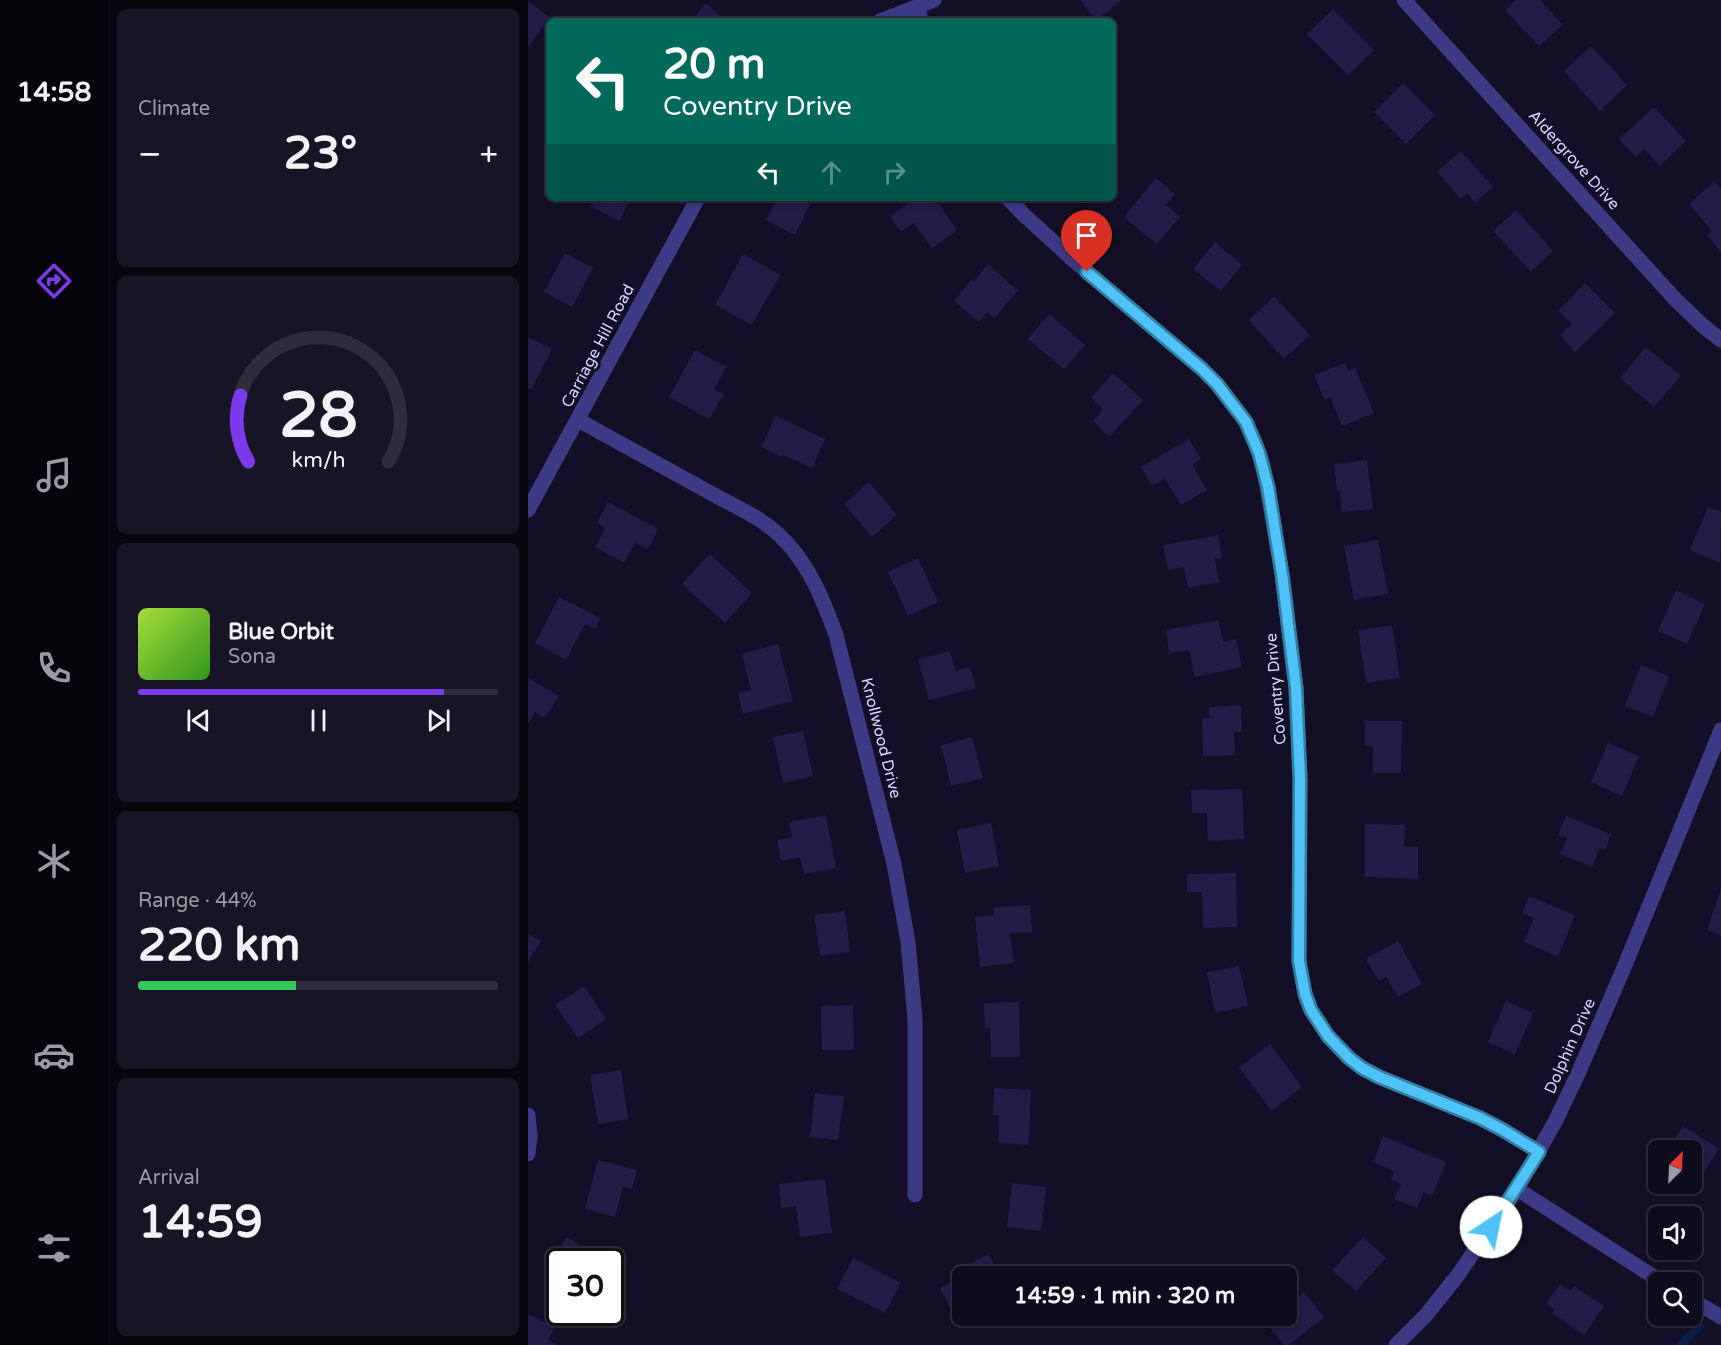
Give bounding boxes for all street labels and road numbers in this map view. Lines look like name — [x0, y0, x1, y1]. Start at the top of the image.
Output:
street label: Aldergrove Drive — [1524, 106, 1624, 214]
street label: Carriage Hill Road — [557, 281, 639, 411]
street label: Coventry Drive — [1261, 632, 1291, 746]
street label: Knollwood Drive — [856, 675, 906, 801]
street label: Dolphin Drive — [1540, 995, 1600, 1097]

